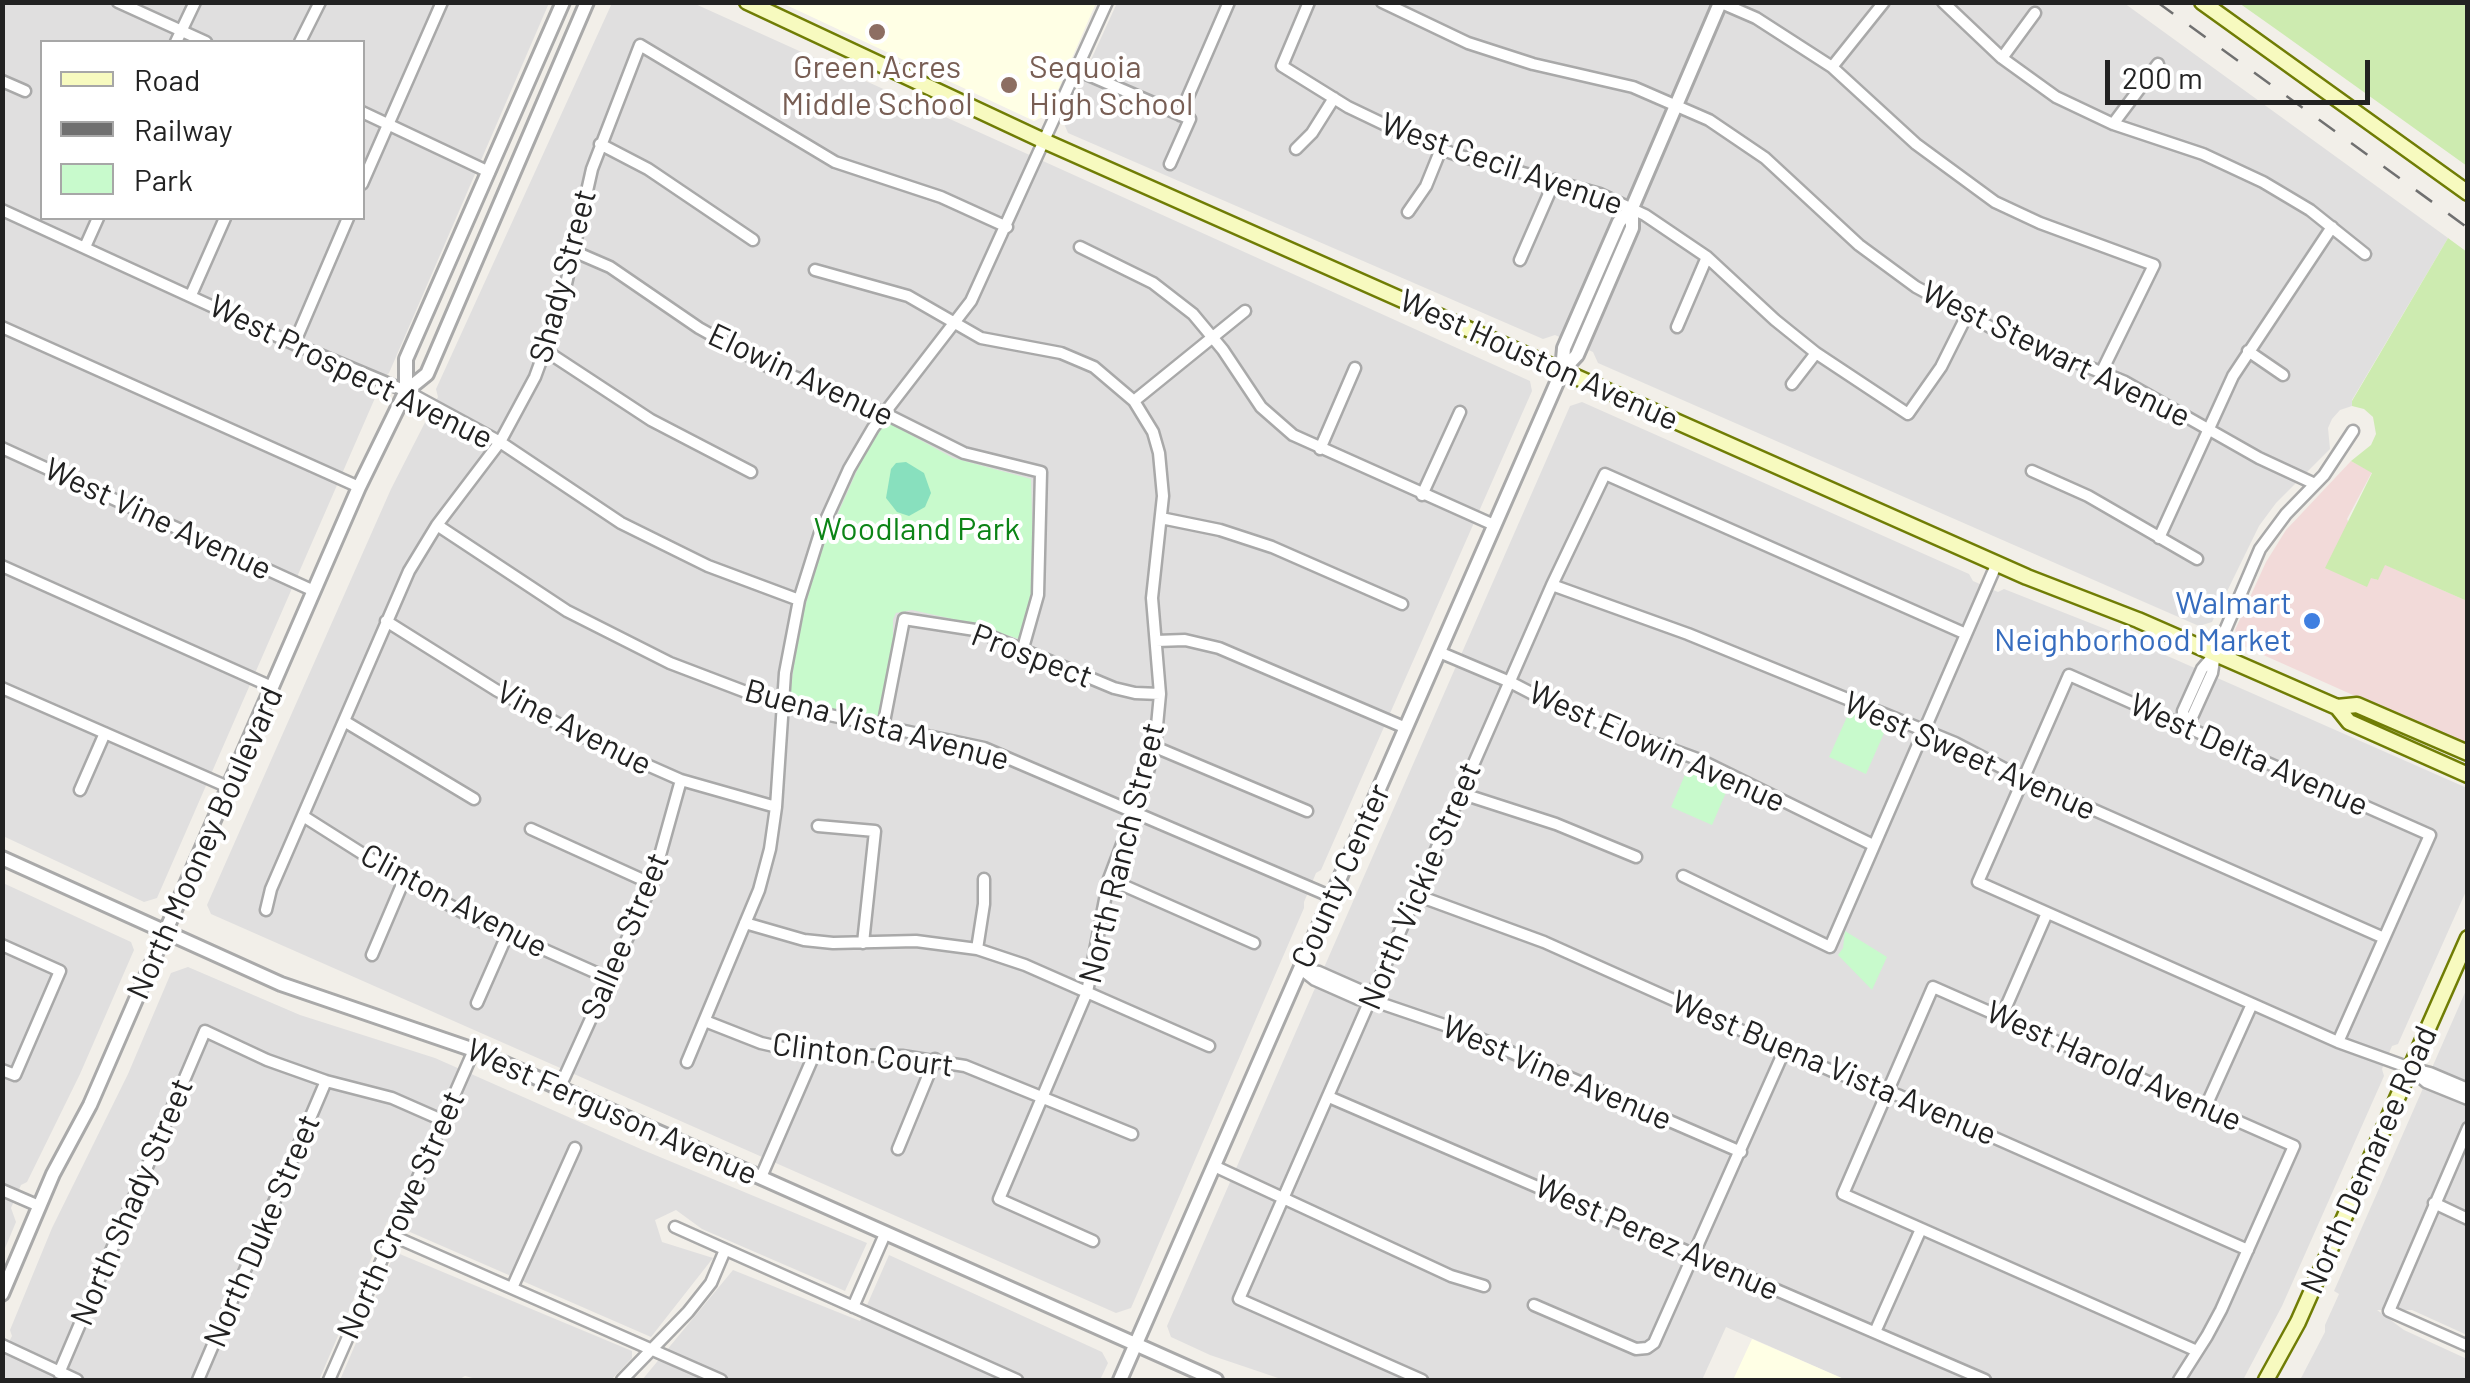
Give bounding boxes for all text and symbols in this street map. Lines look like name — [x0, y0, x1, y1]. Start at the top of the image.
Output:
marker: Green Acres Middle School — [866, 21, 888, 43]
legend — [40, 40, 365, 220]
scale bar — [2110, 40, 2375, 102]
place label: Green Acres Middle School — [781, 48, 973, 123]
place label: Sequoia High School — [1029, 48, 1193, 123]
text: 200 m — [2122, 59, 2203, 95]
text: Road — [134, 61, 200, 97]
marker: Sequoia High School — [998, 74, 1020, 96]
street label: West Cecil Avenue — [1376, 105, 1628, 223]
text: Railway — [134, 111, 233, 147]
text: Park — [134, 161, 193, 197]
street label: Shady Street — [521, 185, 605, 367]
street label: West Stewart Avenue — [1915, 272, 2197, 436]
street label: West Houston Avenue — [1393, 281, 1685, 439]
street label: West Prospect Avenue — [203, 287, 499, 457]
street label: Elowin Avenue — [702, 315, 900, 435]
street label: West Vine Avenue — [38, 450, 278, 588]
park label: Woodland Park — [814, 510, 1020, 548]
place label: Walmart Neighborhood Market — [1994, 584, 2292, 659]
marker: Walmart Neighborhood Market — [2301, 610, 2323, 632]
street label: Prospect — [966, 615, 1098, 697]
street label: Buena Vista Avenue — [741, 671, 1013, 779]
street label: Vine Avenue — [490, 672, 658, 784]
street label: West Elowin Avenue — [1523, 673, 1791, 821]
street label: North Mooney Boulevard — [119, 681, 291, 1005]
street label: West Sweet Avenue — [1838, 683, 2102, 829]
street label: West Delta Avenue — [2124, 685, 2374, 825]
street label: North Ranch Street — [1071, 719, 1173, 987]
street label: North Vickie Street — [1351, 756, 1489, 1016]
street label: County Center — [1283, 778, 1399, 974]
street label: Clinton Avenue — [354, 836, 554, 966]
street label: Sallee Street — [573, 847, 677, 1025]
street label: West Buena Vista Avenue — [1666, 982, 2002, 1154]
street label: West Harold Avenue — [1980, 992, 2248, 1140]
street label: West Vine Avenue — [1436, 1007, 1678, 1139]
street label: North Demaree Road — [2293, 1020, 2445, 1300]
street label: Clinton Court — [770, 1025, 956, 1085]
street label: West Ferguson Avenue — [461, 1031, 763, 1193]
street label: North Shady Street — [63, 1073, 201, 1331]
street label: North Crowe Street — [329, 1085, 473, 1345]
street label: North Duke Street — [196, 1109, 328, 1353]
street label: West Perez Avenue — [1529, 1167, 1785, 1309]

